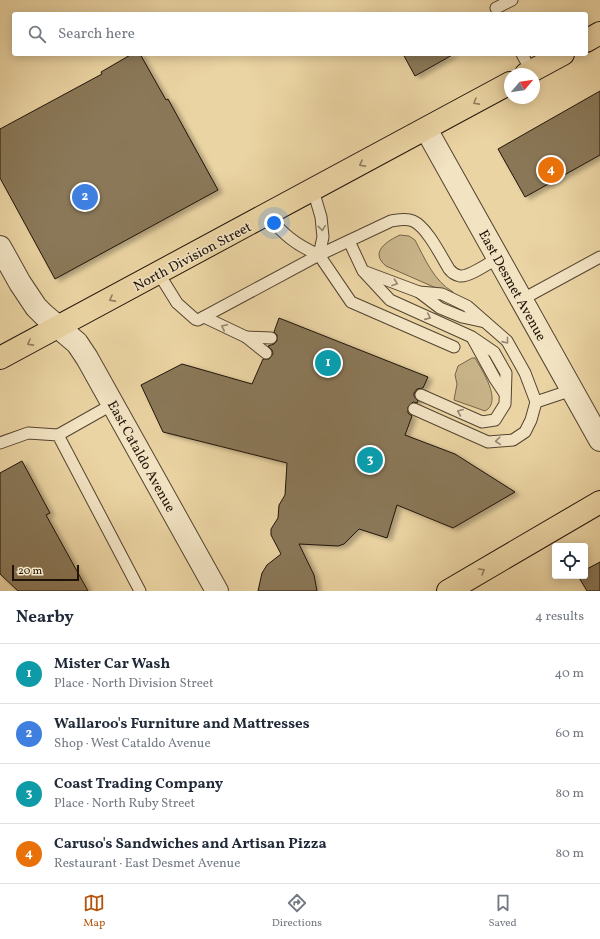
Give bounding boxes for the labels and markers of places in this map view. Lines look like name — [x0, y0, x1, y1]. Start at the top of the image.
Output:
pin: 4 — [538, 155, 564, 185]
pin: 2 — [72, 182, 98, 212]
pin: 1 — [315, 348, 341, 378]
pin: 3 — [357, 445, 383, 475]

